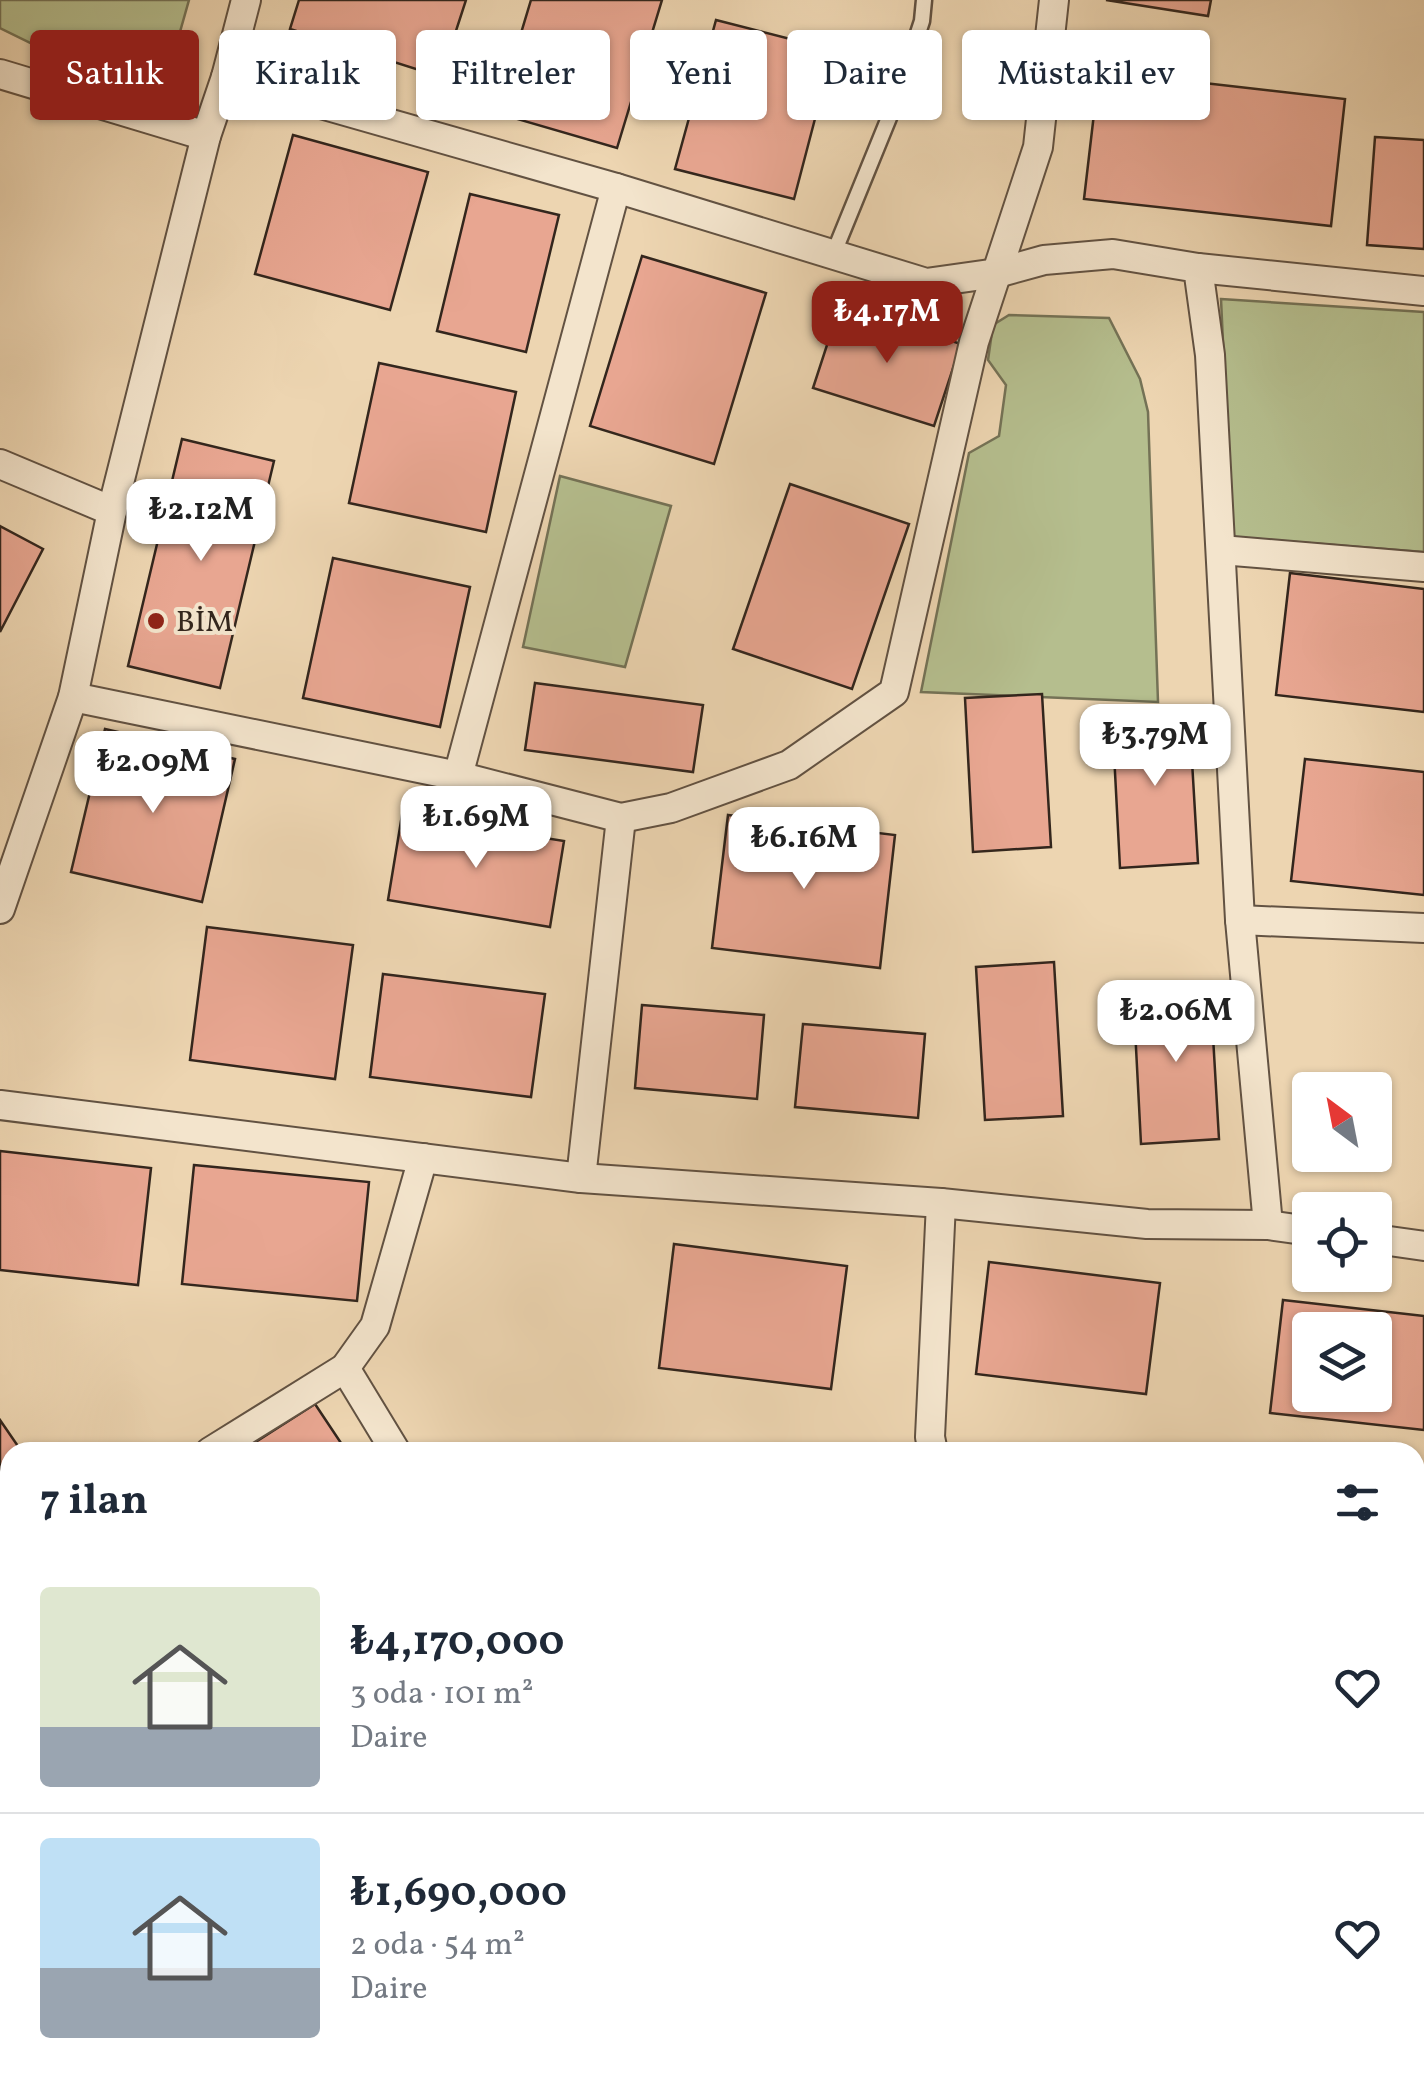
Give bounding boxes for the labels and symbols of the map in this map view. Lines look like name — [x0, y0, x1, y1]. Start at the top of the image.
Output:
pin: ₺4.17M — [806, 281, 968, 366]
pin: ₺2.12M — [120, 479, 282, 564]
place label: BİM — [176, 602, 233, 644]
marker: BİM — [145, 610, 167, 632]
pin: ₺3.79M — [1074, 704, 1236, 789]
pin: ₺2.09M — [72, 731, 234, 816]
pin: ₺1.69M — [395, 786, 557, 871]
pin: ₺6.16M — [723, 807, 885, 892]
pin: ₺2.06M — [1095, 980, 1257, 1065]
north arrow — [1292, 1072, 1392, 1172]

